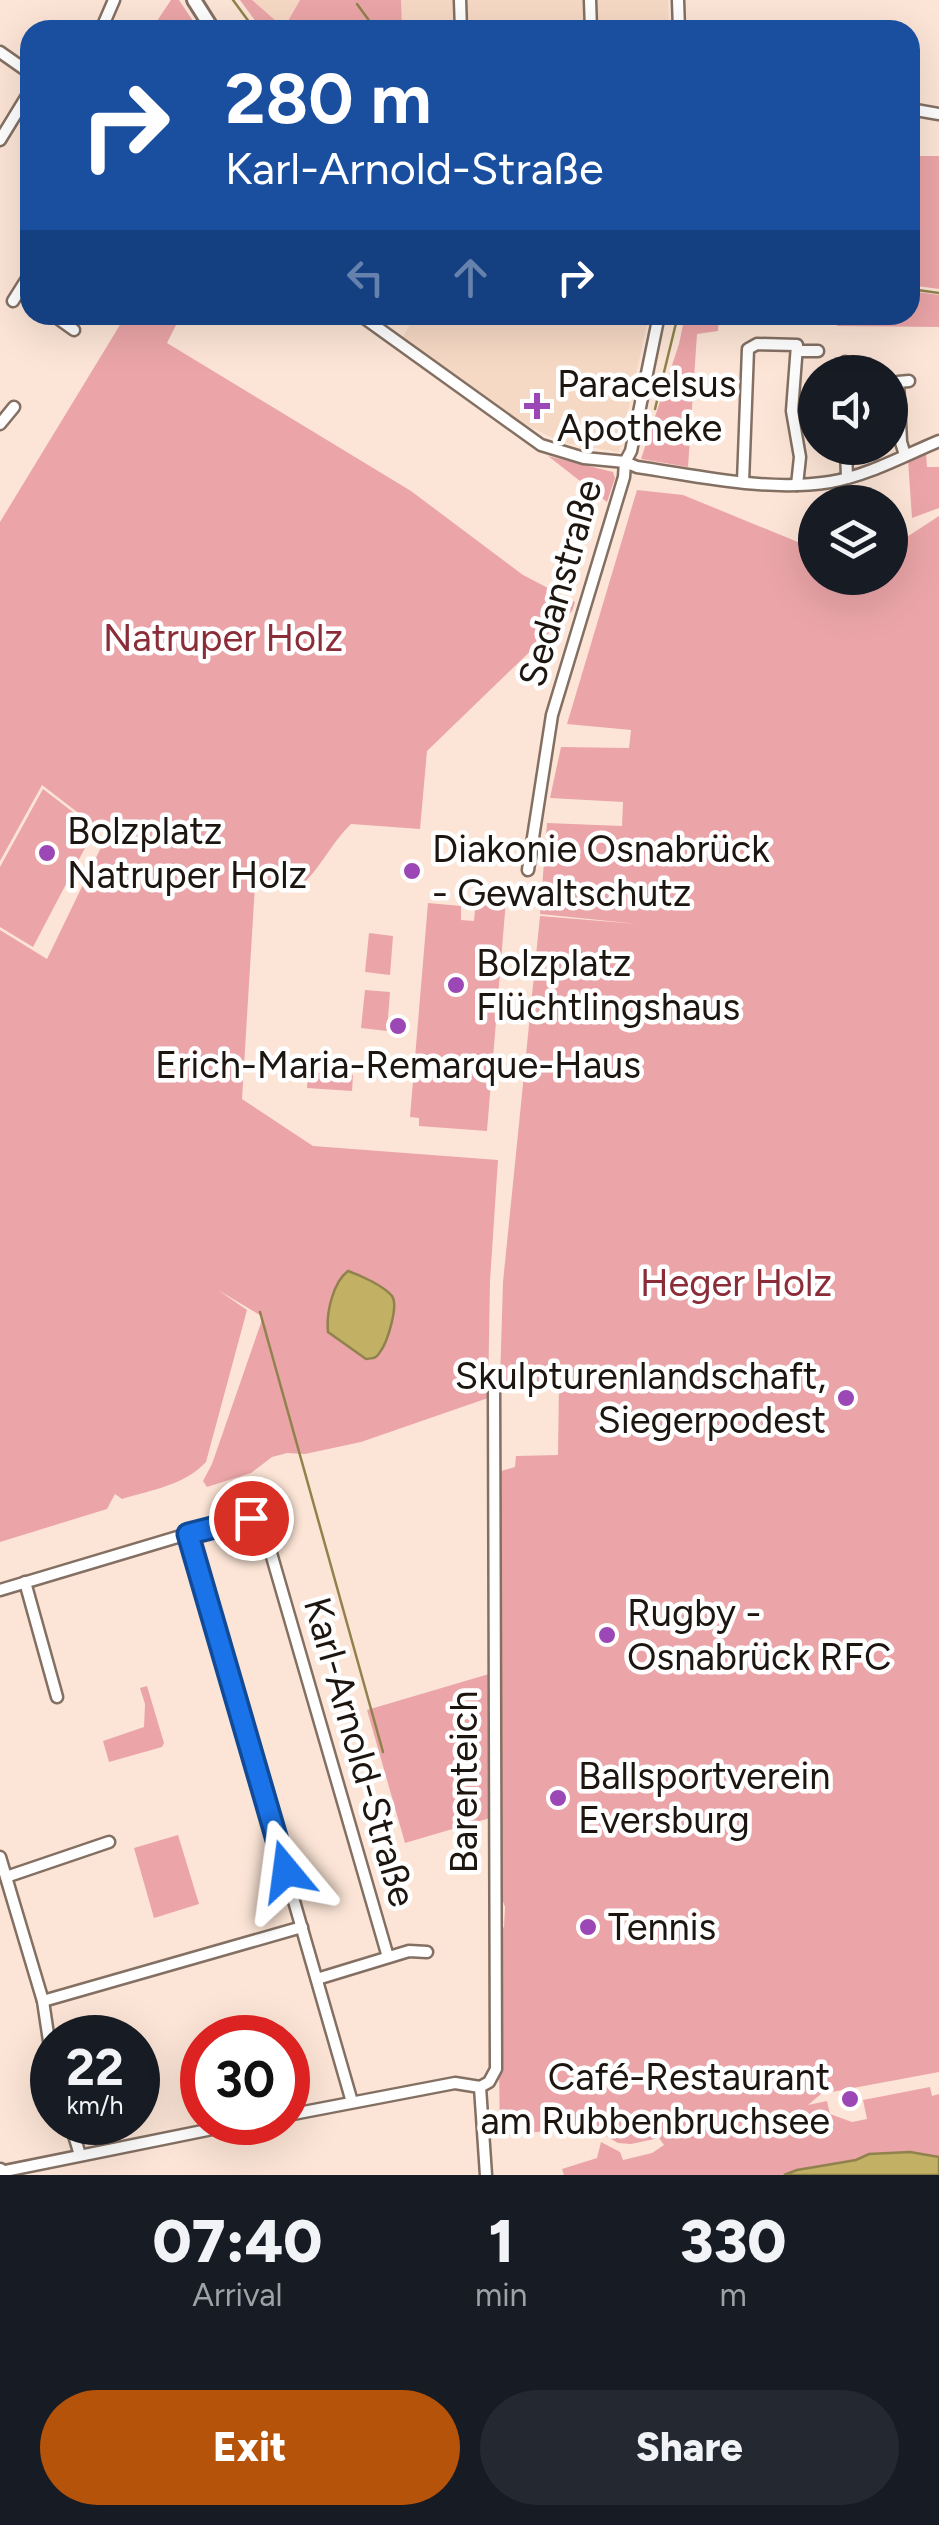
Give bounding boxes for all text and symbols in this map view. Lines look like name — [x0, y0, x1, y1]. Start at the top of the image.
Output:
text: 280 m — [225, 56, 431, 141]
icon: right — [60, 60, 190, 190]
text: Karl-Arnold-Straße — [225, 141, 604, 195]
icon: left — [338, 250, 393, 305]
icon: ahead — [443, 250, 498, 305]
icon: right — [548, 250, 603, 305]
map controls — [798, 355, 908, 595]
button: sound — [798, 355, 908, 465]
place label: Paracelsus Apotheke — [557, 361, 737, 451]
marker: Paracelsus Apotheke — [526, 395, 548, 417]
street label: Sedanstraße — [508, 474, 612, 692]
button: layers — [798, 485, 908, 595]
park label: Natruper Holz — [103, 615, 343, 661]
place label: Bolzplatz Natruper Holz — [67, 808, 307, 898]
place label: Diakonie Osnabrück - Gewaltschutz — [432, 826, 770, 916]
marker: Bolzplatz Natruper Holz — [36, 842, 58, 864]
marker: Diakonie Osnabrück - Gewaltschutz — [401, 860, 423, 882]
place label: Bolzplatz Flüchtlingshaus — [476, 940, 740, 1030]
marker: Bolzplatz Flüchtlingshaus — [445, 974, 467, 996]
marker: Erich-Maria-Remarque-Haus — [387, 1015, 409, 1037]
place label: Erich-Maria-Remarque-Haus — [155, 1042, 641, 1088]
park label: Heger Holz — [640, 1260, 832, 1306]
place label: Skulpturenlandschaft, Siegerpodest — [455, 1353, 826, 1443]
marker: Skulpturenlandschaft, Siegerpodest — [835, 1387, 857, 1409]
pin — [209, 1476, 294, 1561]
icon: arrive — [224, 1491, 279, 1546]
place label: Rugby - Osnabrück RFC — [627, 1590, 891, 1680]
street label: Karl-Arnold-Straße — [294, 1592, 426, 1912]
marker: Rugby - Osnabrück RFC — [596, 1624, 618, 1646]
street label: Barenteich — [441, 1691, 487, 1874]
place label: Ballsportverein Eversburg — [578, 1753, 830, 1843]
marker: Ballsportverein Eversburg — [547, 1787, 569, 1809]
position arrow — [234, 1819, 338, 1923]
place label: Tennis — [608, 1904, 716, 1950]
marker: Tennis — [577, 1916, 599, 1938]
speed limit sign: 30 — [180, 2015, 310, 2145]
text: 22 — [66, 2037, 124, 2098]
place label: Café-Restaurant am Rubbenbruchsee — [480, 2054, 830, 2144]
marker: Café-Restaurant am Rubbenbruchsee — [839, 2088, 861, 2110]
text: km/h — [66, 2090, 124, 2120]
text: 07:40 — [153, 2205, 322, 2277]
text: 1 — [488, 2205, 514, 2277]
text: 330 — [680, 2205, 786, 2277]
text: Arrival — [192, 2276, 283, 2314]
text: min — [475, 2276, 527, 2314]
text: m — [720, 2276, 747, 2314]
button: Exit — [40, 2390, 460, 2505]
button: Share — [480, 2390, 899, 2505]

